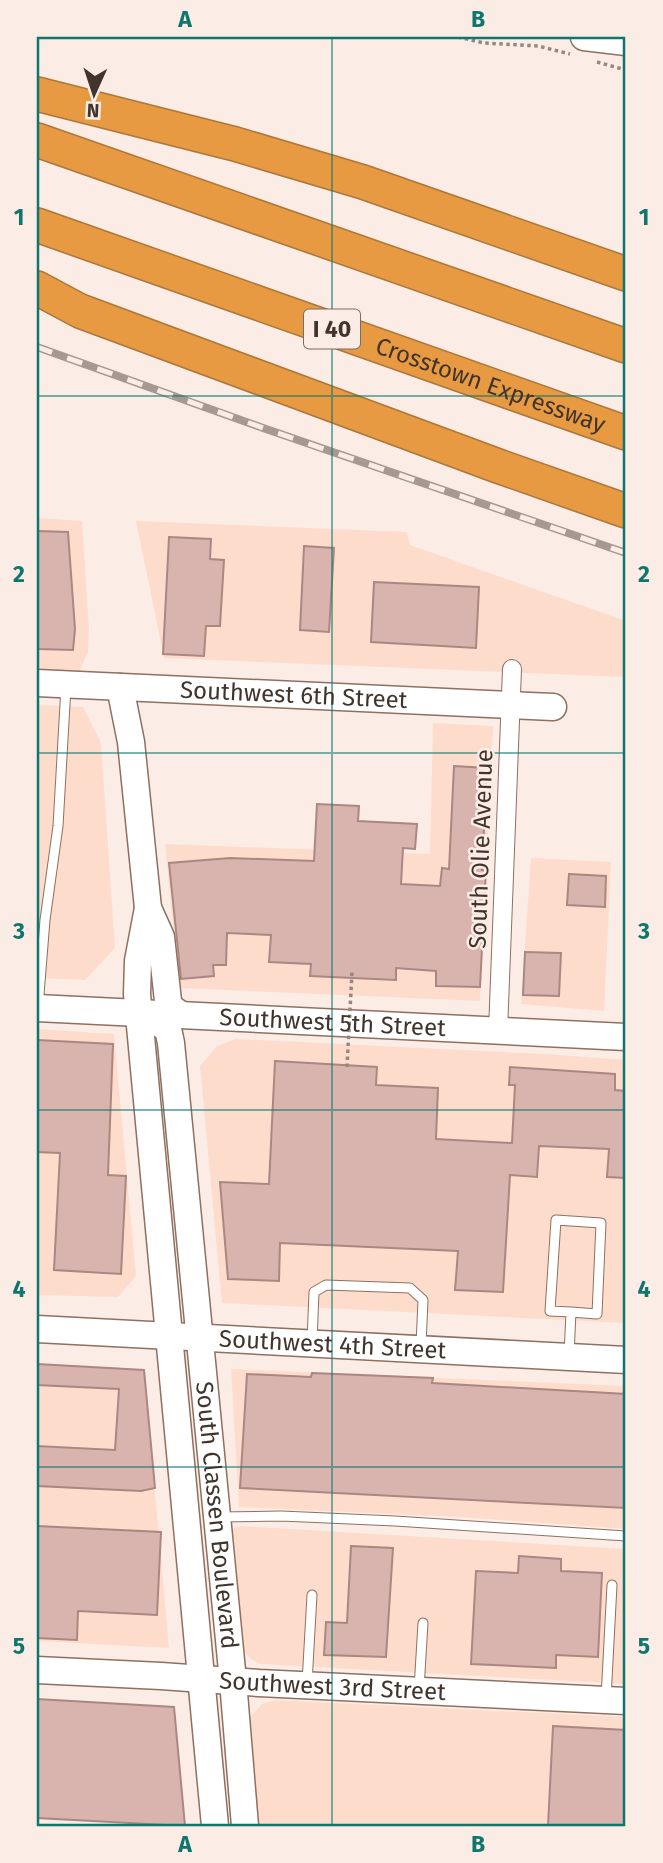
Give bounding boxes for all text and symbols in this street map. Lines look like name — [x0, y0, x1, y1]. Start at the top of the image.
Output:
text: A — [177, 5, 192, 33]
text: B — [471, 5, 485, 33]
north arrow — [60, 60, 130, 130]
text: N — [86, 99, 100, 122]
text: 1 — [14, 203, 24, 231]
text: 1 — [639, 203, 649, 231]
road number: I 40 — [304, 310, 360, 348]
street label: Crosstown Expressway — [372, 332, 609, 439]
text: 2 — [13, 560, 25, 588]
text: 2 — [638, 560, 650, 588]
street label: Southwest 6th Street — [179, 676, 408, 714]
street label: South Olie Avenue — [464, 749, 498, 949]
text: 3 — [12, 917, 25, 945]
text: 3 — [637, 917, 650, 945]
street label: Southwest 5th Street — [219, 1003, 447, 1042]
text: 4 — [13, 1275, 26, 1303]
text: 4 — [638, 1275, 651, 1303]
street label: Southwest 4th Street — [218, 1325, 447, 1365]
street label: South Classen Boulevard — [190, 1380, 244, 1650]
text: 5 — [13, 1632, 25, 1660]
text: 5 — [638, 1632, 650, 1660]
street label: Southwest 3rd Street — [218, 1666, 447, 1706]
text: A — [177, 1830, 192, 1858]
text: B — [471, 1830, 485, 1858]

